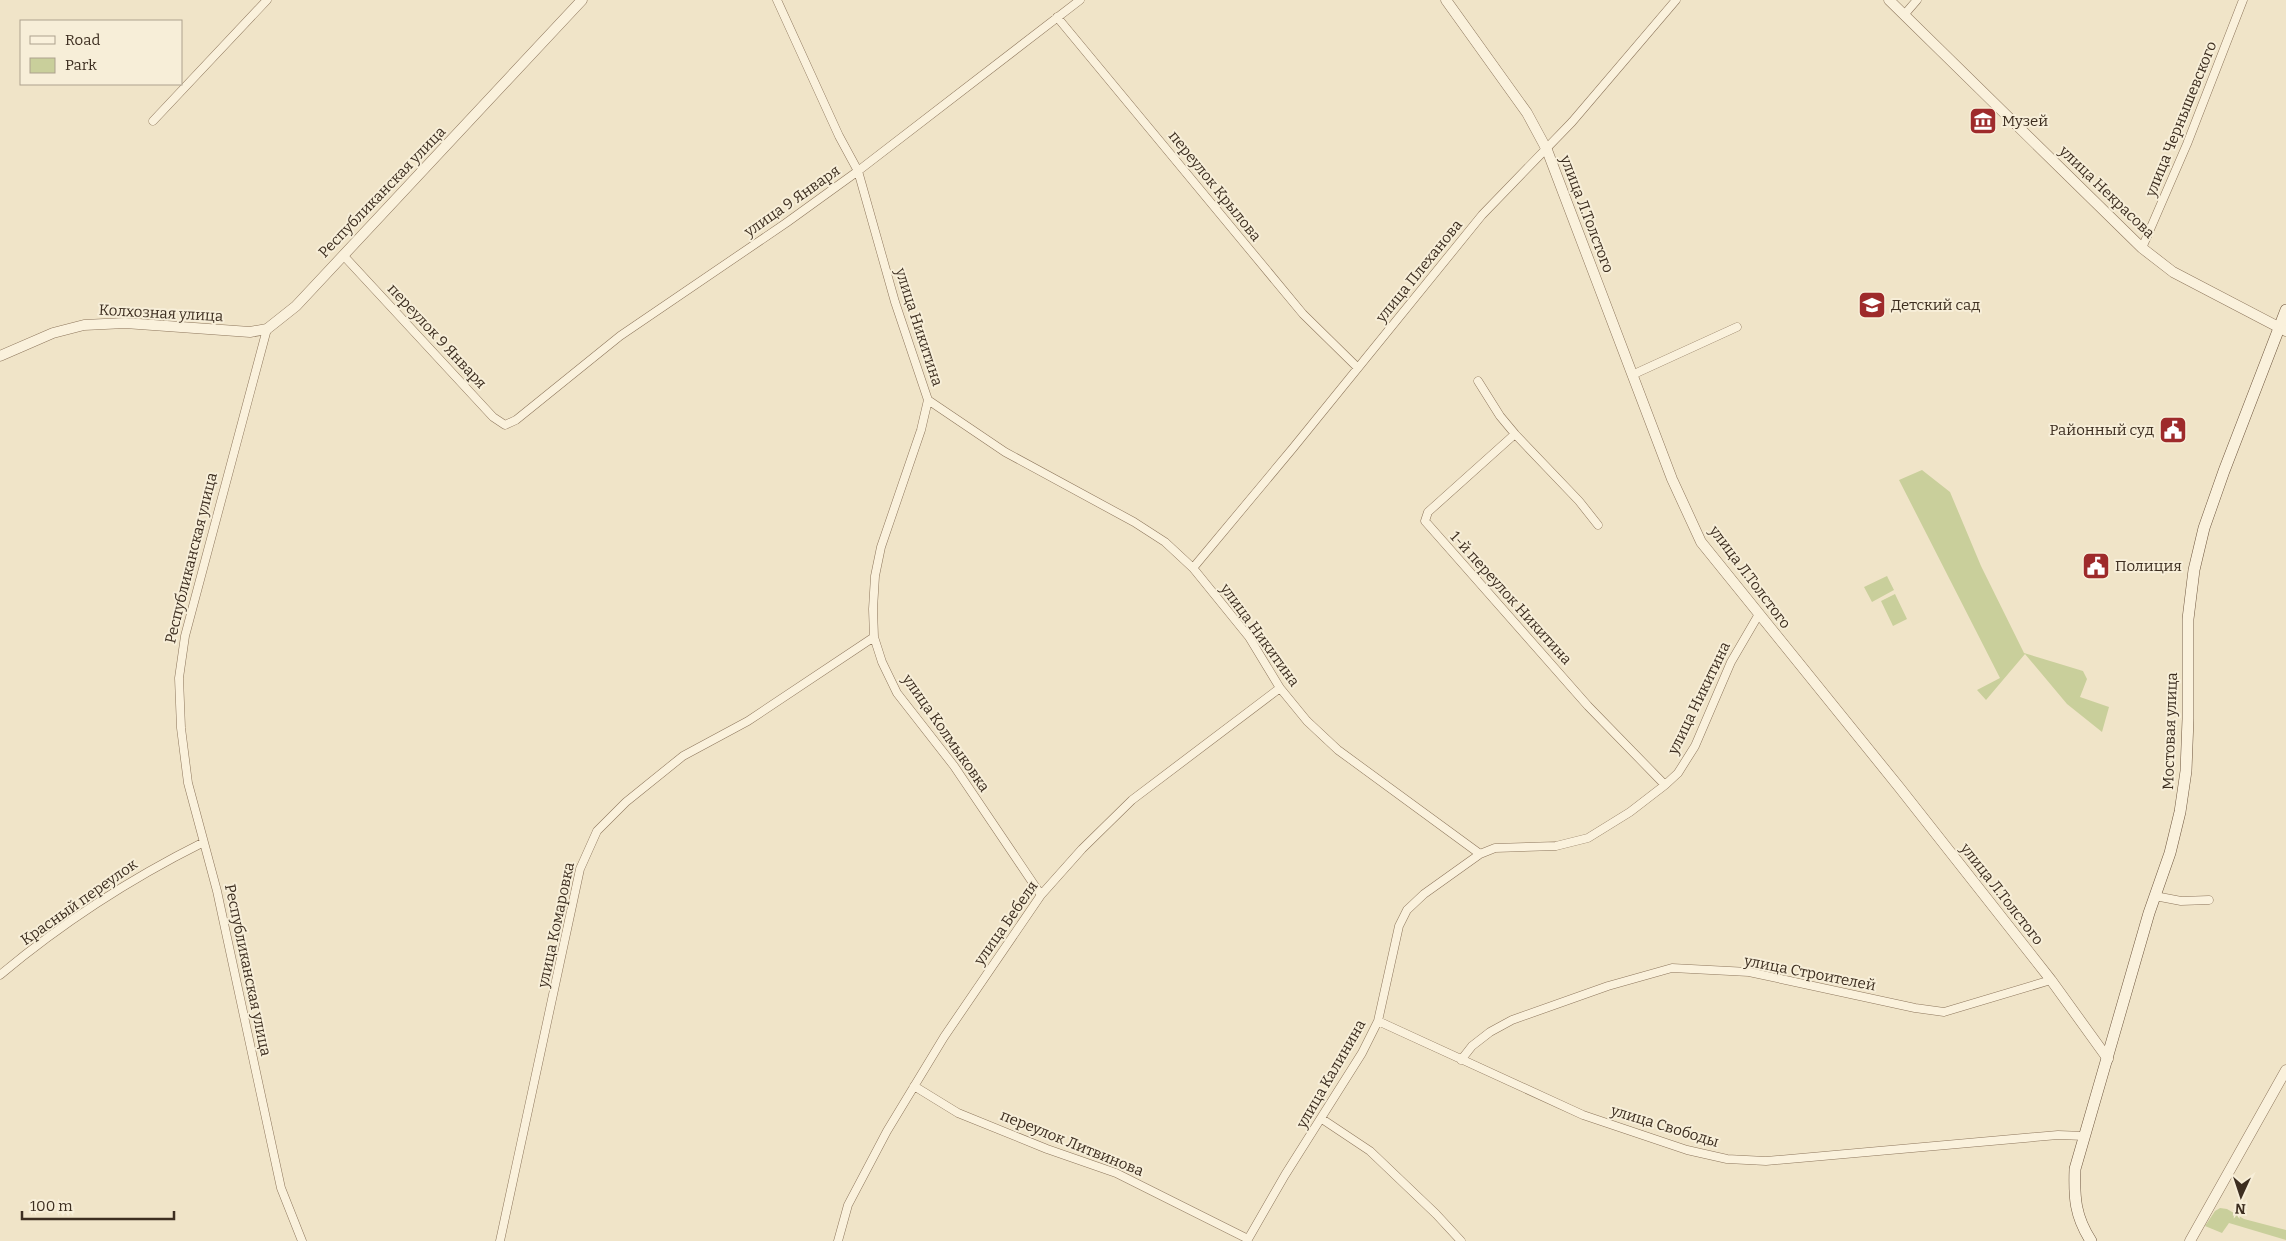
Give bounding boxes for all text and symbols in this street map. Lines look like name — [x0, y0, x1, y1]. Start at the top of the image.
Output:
legend — [20, 20, 182, 85]
text: Road — [65, 31, 100, 49]
street label: улица Чернышевского — [2141, 39, 2220, 200]
text: Park — [65, 56, 97, 74]
museum icon: Музей — [1968, 106, 1998, 136]
place label: Музей — [2002, 112, 2048, 130]
street label: Республиканская улица — [315, 123, 449, 261]
street label: переулок Крылова — [1165, 127, 1265, 245]
street label: улица Некрасова — [2055, 141, 2158, 242]
street label: улица Л.Толстого — [1556, 152, 1618, 275]
street label: улица 9 Января — [740, 161, 843, 241]
street label: улица Плеханова — [1371, 216, 1466, 327]
street label: улица Никитина — [891, 265, 947, 388]
street label: переулок 9 Января — [384, 280, 490, 392]
school or university icon: Детский сад — [1857, 290, 1887, 320]
place label: Детский сад — [1891, 296, 1980, 314]
street label: Колхозная улица — [98, 301, 224, 325]
public building icon: Районный суд — [2158, 415, 2188, 445]
place label: Районный суд — [2050, 421, 2154, 439]
street label: Республиканская улица — [161, 471, 221, 645]
street label: улица Л.Толстого — [1705, 521, 1795, 632]
street label: 1-й переулок Никитина — [1446, 528, 1576, 668]
public building icon: Полиция — [2081, 551, 2111, 581]
place label: Полиция — [2115, 557, 2182, 575]
street label: улица Никитина — [1216, 579, 1303, 690]
street label: улица Никитина — [1664, 639, 1734, 758]
street label: улица Колмыковка — [898, 670, 993, 795]
street label: Мостовая улица — [2159, 672, 2181, 790]
street label: улица Л.Толстого — [1956, 839, 2047, 948]
street label: Красный переулок — [17, 855, 141, 949]
street label: улица Комаровка — [534, 861, 578, 990]
street label: улица Бебеля — [970, 877, 1042, 969]
street label: Республиканская улица — [221, 882, 275, 1058]
street label: улица Строителей — [1742, 951, 1877, 995]
street label: улица Калинина — [1292, 1016, 1369, 1132]
street label: улица Свободы — [1608, 1101, 1721, 1151]
street label: переулок Литвинова — [998, 1106, 1146, 1180]
north arrow — [2216, 1171, 2266, 1221]
scale bar — [22, 1188, 175, 1220]
text: 100 m — [30, 1197, 73, 1215]
text: N — [2234, 1200, 2246, 1217]

